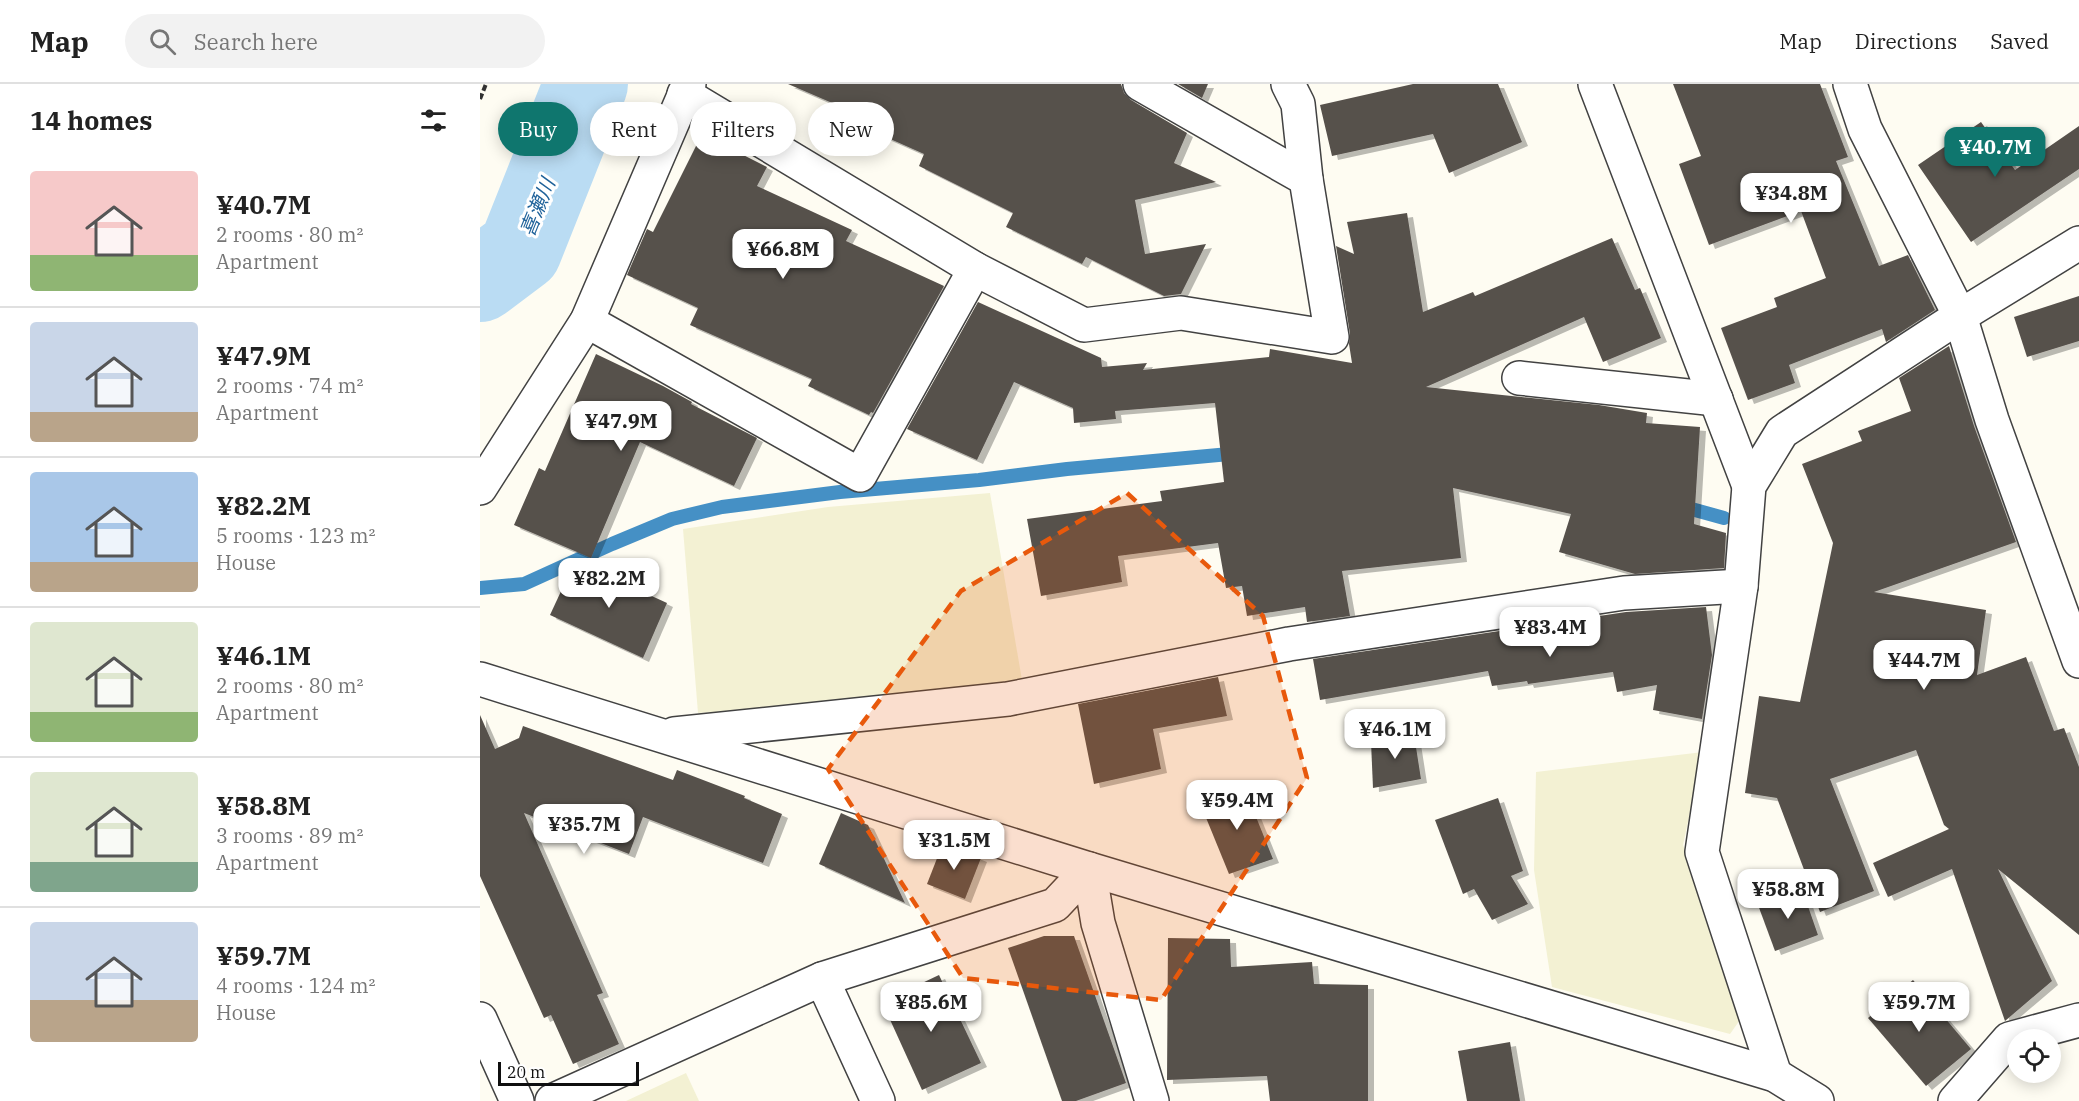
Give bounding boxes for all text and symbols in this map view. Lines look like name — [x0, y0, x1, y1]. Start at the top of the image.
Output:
search box — [125, 14, 545, 68]
text: Map — [30, 23, 89, 60]
icon: search — [146, 25, 179, 58]
text: Search here — [194, 27, 318, 56]
text: Map — [1779, 27, 1822, 55]
text: Directions — [1855, 27, 1957, 55]
text: Saved — [1990, 27, 2049, 55]
chip: Buy — [498, 102, 578, 156]
chip: Rent — [590, 102, 678, 156]
chip: Filters — [690, 102, 796, 156]
chip: New — [808, 102, 894, 156]
text: 14 homes — [30, 103, 152, 137]
icon: filters — [417, 104, 450, 137]
pin: ¥40.7M — [1946, 127, 2044, 178]
text: ¥40.7M — [1958, 133, 2032, 160]
water label: 喜瀬川 — [513, 172, 562, 240]
pin: ¥34.8M — [1742, 173, 1840, 224]
text: ¥34.8M — [1754, 179, 1828, 206]
text: ¥40.7M — [216, 187, 311, 221]
icon: home — [78, 195, 150, 267]
text: 2 rooms · 80 m² — [216, 221, 363, 248]
pin: ¥66.8M — [734, 229, 832, 280]
text: ¥66.8M — [746, 235, 820, 262]
text: Apartment — [216, 248, 319, 275]
text: ¥47.9M — [216, 338, 311, 372]
icon: home — [78, 346, 150, 418]
text: 2 rooms · 74 m² — [216, 372, 363, 399]
text: Apartment — [216, 399, 319, 426]
pin: ¥47.9M — [572, 401, 670, 452]
text: ¥47.9M — [584, 407, 658, 434]
text: ¥82.2M — [216, 488, 311, 522]
icon: home — [78, 496, 150, 568]
text: 5 rooms · 123 m² — [216, 522, 375, 549]
text: House — [216, 549, 276, 576]
pin: ¥82.2M — [560, 558, 658, 609]
text: ¥82.2M — [572, 564, 646, 591]
pin: ¥83.4M — [1501, 607, 1599, 658]
text: ¥83.4M — [1513, 613, 1587, 640]
text: ¥46.1M — [216, 638, 311, 672]
pin: ¥44.7M — [1875, 640, 1973, 691]
icon: home — [78, 646, 150, 718]
text: ¥44.7M — [1887, 646, 1961, 673]
text: 2 rooms · 80 m² — [216, 672, 363, 699]
text: Apartment — [216, 699, 319, 726]
pin: ¥46.1M — [1346, 709, 1444, 760]
text: ¥46.1M — [1358, 715, 1432, 742]
pin: ¥59.4M — [1188, 780, 1286, 831]
text: ¥59.4M — [1200, 786, 1274, 813]
text: ¥58.8M — [216, 788, 311, 822]
icon: home — [78, 796, 150, 868]
pin: ¥35.7M — [535, 804, 633, 855]
text: ¥35.7M — [547, 810, 621, 837]
pin: ¥31.5M — [905, 820, 1003, 871]
text: 3 rooms · 89 m² — [216, 822, 363, 849]
text: ¥31.5M — [917, 826, 991, 853]
text: Apartment — [216, 849, 319, 876]
pin: ¥58.8M — [1739, 869, 1837, 920]
text: ¥58.8M — [1751, 875, 1825, 902]
text: ¥59.7M — [216, 938, 311, 972]
icon: home — [78, 946, 150, 1018]
text: 4 rooms · 124 m² — [216, 972, 375, 999]
pin: ¥85.6M — [882, 982, 980, 1033]
pin: ¥59.7M — [1870, 982, 1968, 1033]
text: ¥85.6M — [894, 988, 968, 1015]
text: ¥59.7M — [1882, 988, 1956, 1015]
text: House — [216, 999, 276, 1026]
map controls — [2007, 1029, 2061, 1083]
button: locate — [2007, 1029, 2061, 1083]
scale bar — [498, 1059, 639, 1086]
text: 20 m — [507, 1062, 545, 1082]

